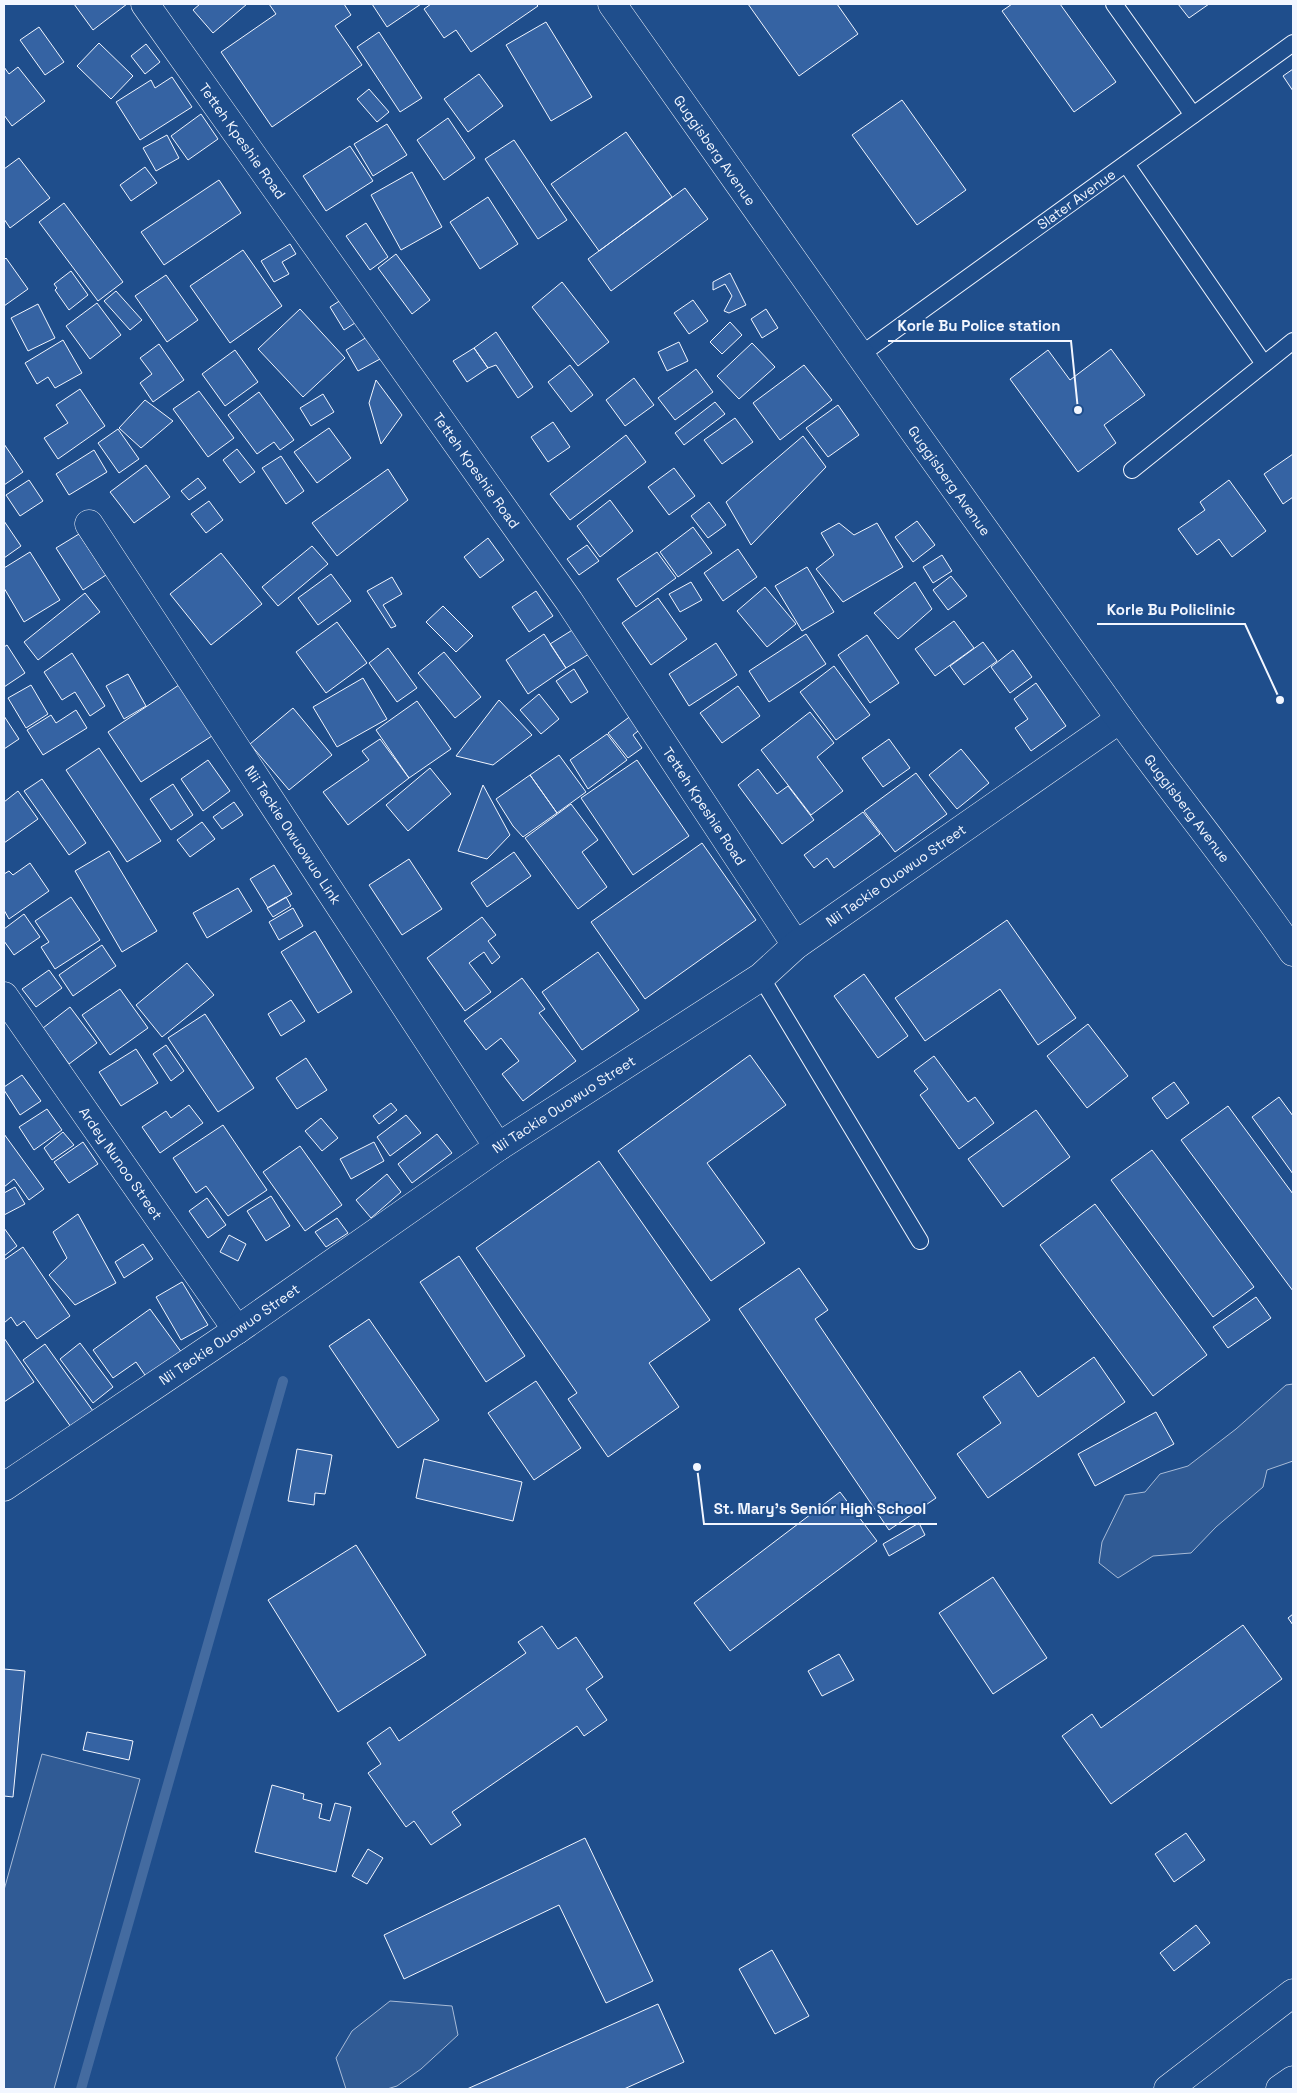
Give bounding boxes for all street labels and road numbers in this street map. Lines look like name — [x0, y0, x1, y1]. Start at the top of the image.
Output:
street label: Tetteh Kpeshie Road — [195, 79, 290, 203]
street label: Guggisberg Avenue — [670, 92, 760, 209]
street label: Slater Avenue — [1034, 165, 1119, 234]
street label: Tetteh Kpeshie Road — [429, 409, 524, 532]
street label: Guggisberg Avenue — [904, 422, 995, 539]
street label: Tetteh Kpeshie Road — [659, 743, 750, 869]
street label: Guggisberg Avenue — [1140, 751, 1234, 866]
street label: Nii Tackie Owuowuo Link — [241, 762, 346, 908]
street label: Nii Tackie Ouowuo Street — [822, 820, 969, 931]
street label: Nii Tackie Ouowuo Street — [489, 1052, 639, 1157]
street label: Ardey Nunoo Street — [75, 1103, 166, 1223]
street label: Nii Tackie Ouowuo Street — [155, 1280, 303, 1389]

